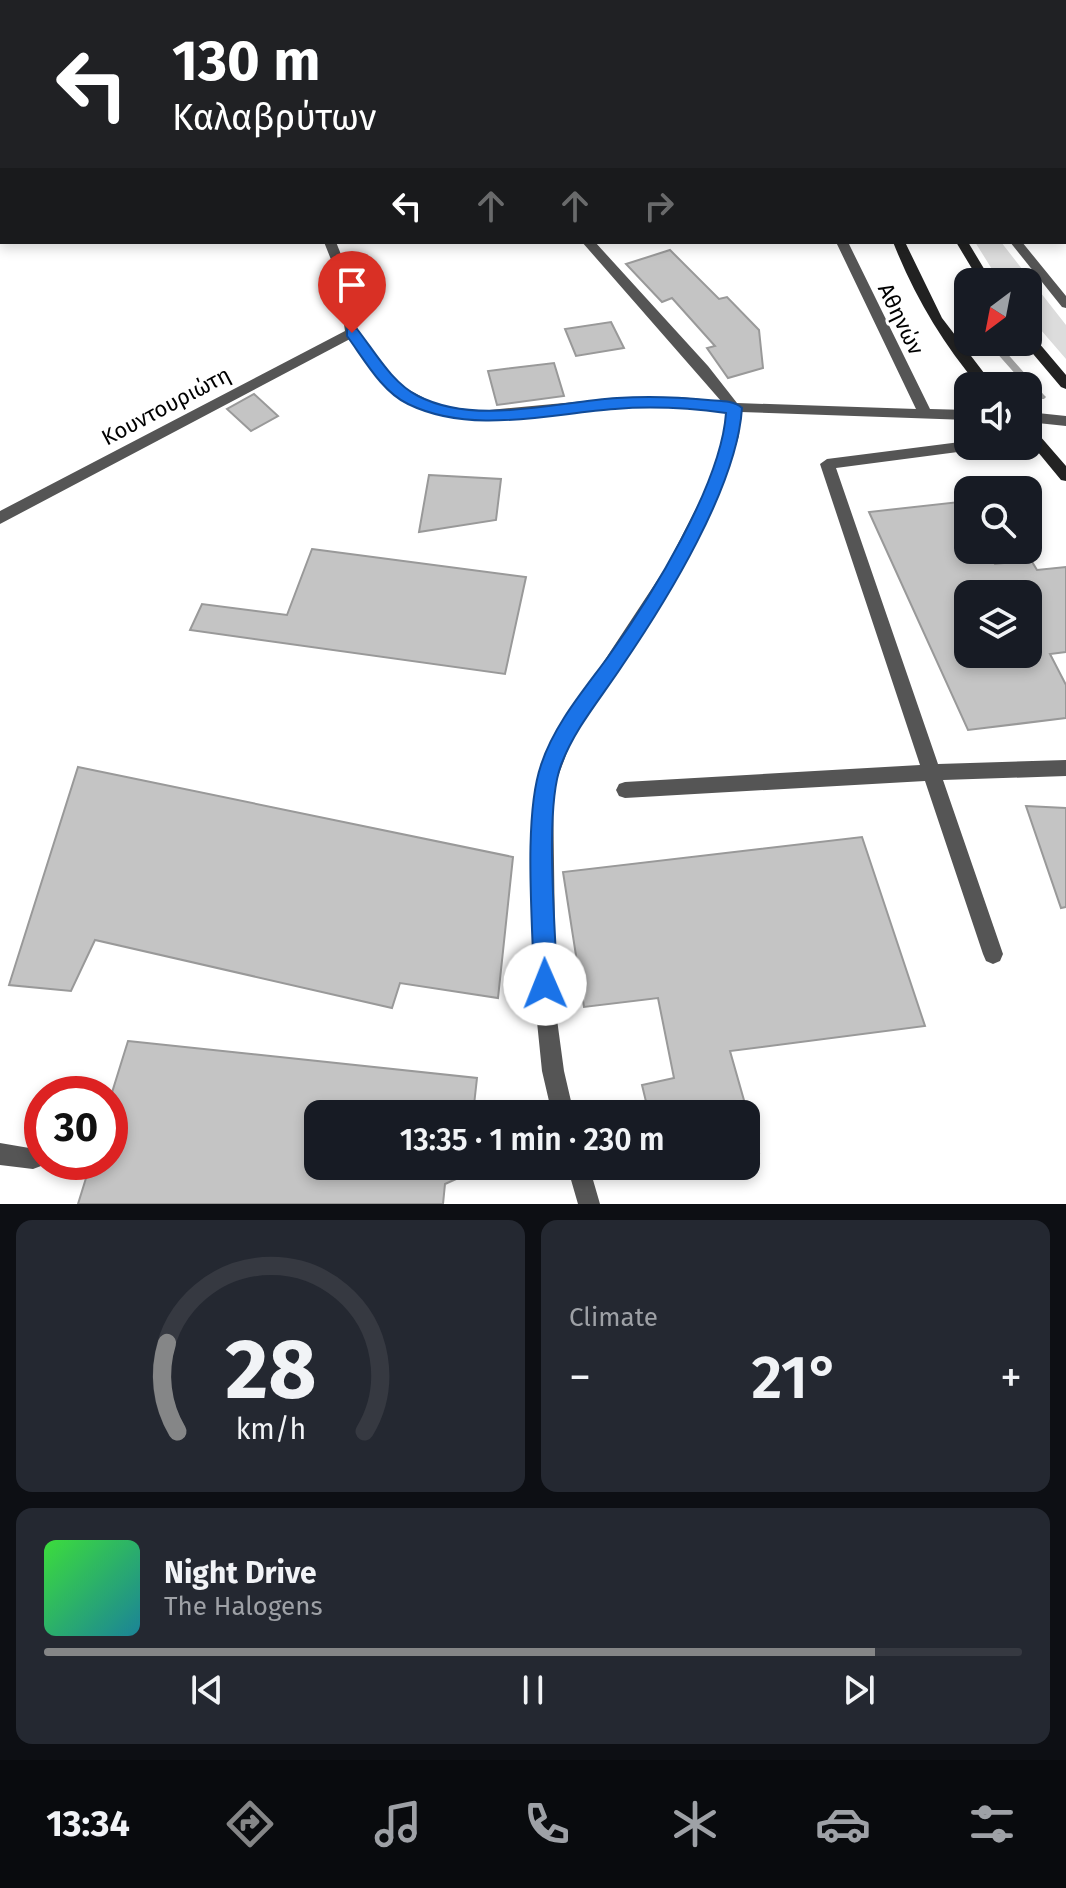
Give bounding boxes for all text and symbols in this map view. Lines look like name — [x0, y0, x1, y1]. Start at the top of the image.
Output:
text: 130 m — [172, 28, 320, 95]
icon: left — [40, 32, 144, 136]
text: Καλαβρύτων — [172, 96, 376, 140]
icon: left — [385, 184, 429, 228]
icon: ahead — [469, 184, 513, 228]
icon: ahead — [553, 184, 597, 228]
icon: right — [637, 184, 681, 228]
pin — [318, 251, 386, 333]
icon: arrive — [330, 263, 374, 307]
north arrow — [954, 268, 1042, 356]
map controls — [954, 268, 1042, 668]
street label: Αθηνών — [872, 279, 930, 360]
street label: Κουντουριώτη — [97, 361, 235, 451]
button: sound — [954, 372, 1042, 460]
button: search — [954, 476, 1042, 564]
button: layers — [954, 580, 1042, 668]
position arrow — [503, 942, 587, 1026]
speed limit sign: 30 — [24, 1076, 128, 1180]
text: 13:35 · 1 min · 230 m — [400, 1122, 664, 1158]
text: Climate — [569, 1302, 658, 1333]
text: 28 — [225, 1320, 316, 1420]
text: 21° — [752, 1342, 840, 1414]
text: − — [569, 1351, 591, 1404]
text: + — [1000, 1351, 1022, 1404]
text: km/h — [235, 1412, 306, 1447]
text: Night Drive — [164, 1555, 317, 1591]
text: The Halogens — [164, 1591, 323, 1622]
icon: previous — [185, 1668, 229, 1712]
icon: pause — [511, 1668, 555, 1712]
icon: next — [837, 1668, 881, 1712]
icon: directions — [222, 1796, 278, 1852]
icon: music — [370, 1796, 426, 1852]
icon: phone — [519, 1796, 575, 1852]
icon: climate — [667, 1796, 723, 1852]
icon: car — [815, 1796, 871, 1852]
icon: filters — [964, 1796, 1020, 1852]
text: 13:34 — [46, 1802, 130, 1846]

